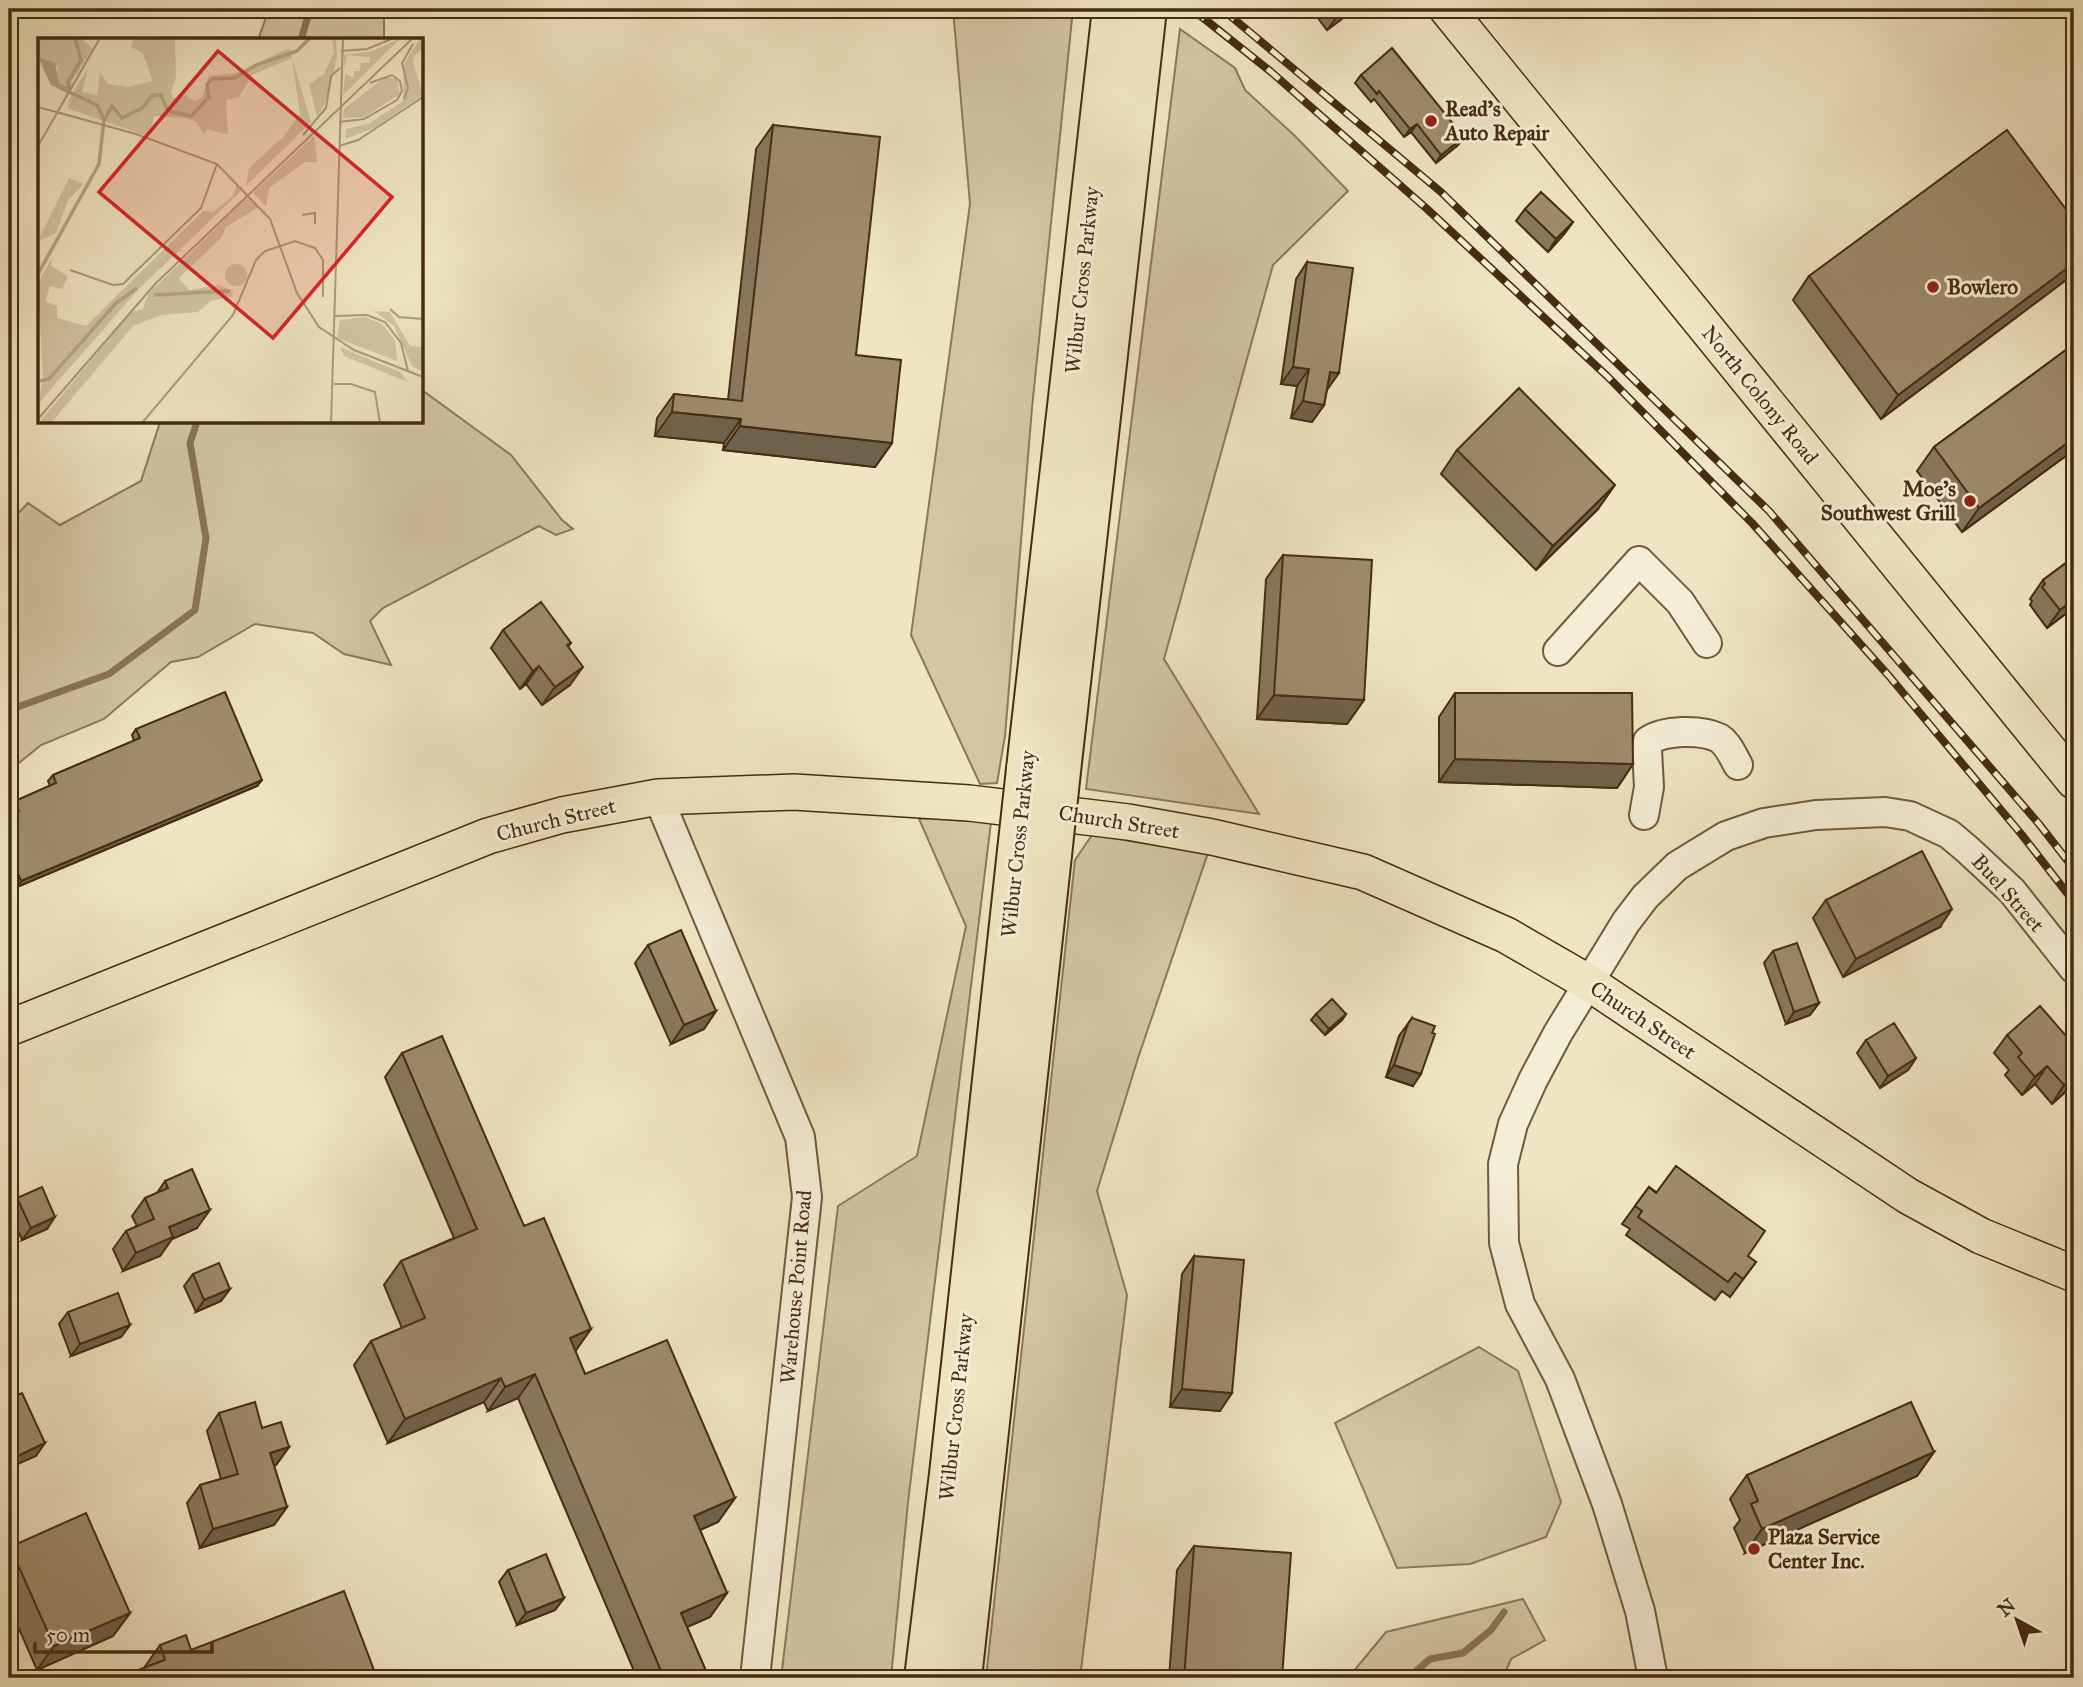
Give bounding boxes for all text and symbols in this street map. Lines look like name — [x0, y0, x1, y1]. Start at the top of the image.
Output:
inset map — [38, 38, 424, 424]
place label: Read’s Auto Repair — [1443, 96, 1550, 146]
marker: Read’s Auto Repair — [1423, 113, 1439, 129]
street label: Wilbur Cross Parkway — [1059, 184, 1105, 375]
place label: Bowlero — [1947, 274, 2018, 300]
marker: Bowlero — [1925, 279, 1941, 295]
street label: North Colony Road — [1696, 320, 1824, 470]
place label: Moe's Southwest Grill — [1821, 476, 1957, 526]
marker: Moe's Southwest Grill — [1962, 493, 1978, 509]
street label: Wilbur Cross Parkway — [995, 748, 1041, 939]
street label: Church Street — [494, 792, 619, 847]
street label: Church Street — [1057, 800, 1182, 844]
street label: Buel Street — [1966, 849, 2050, 938]
street label: Church Street — [1585, 975, 1701, 1065]
street label: Warehouse Point Road — [775, 1188, 817, 1385]
street label: Wilbur Cross Parkway — [933, 1311, 979, 1502]
place label: Plaza Service Center Inc. — [1768, 1524, 1880, 1574]
marker: Plaza Service Center Inc. — [1746, 1541, 1762, 1557]
north arrow — [1982, 1586, 2052, 1656]
text: N — [1993, 1593, 2020, 1621]
scale bar — [35, 1610, 212, 1654]
text: 50 m — [46, 1622, 91, 1648]

